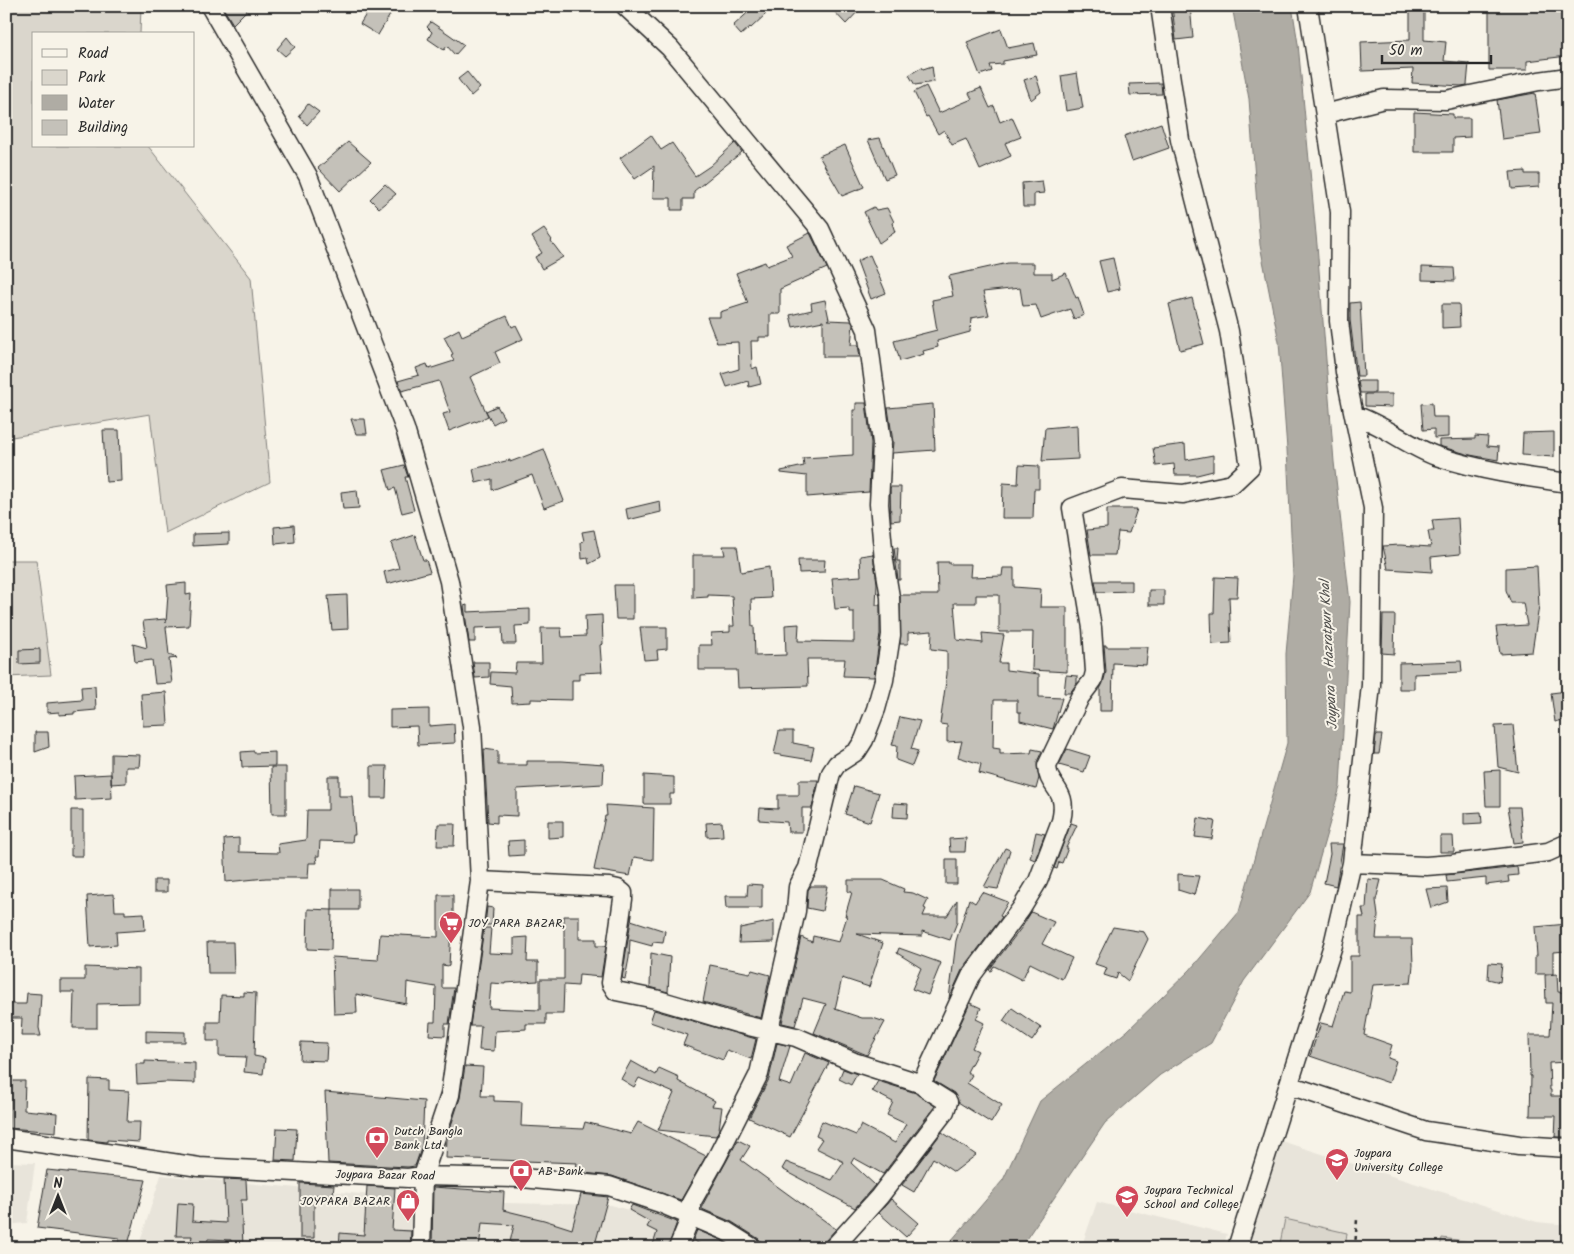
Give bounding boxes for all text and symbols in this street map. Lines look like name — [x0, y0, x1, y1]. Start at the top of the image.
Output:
legend — [32, 32, 195, 148]
scale bar — [1382, 32, 1490, 64]
text: 50 m — [1389, 39, 1423, 63]
text: Road — [78, 42, 109, 66]
text: Park — [78, 66, 106, 90]
text: Water — [78, 92, 115, 116]
text: Building — [78, 116, 128, 140]
water label: Joypara - Hazratpur Khal — [1314, 577, 1344, 730]
supermarket icon: JOY PARA BAZAR, — [438, 910, 464, 944]
place label: JOY PARA BAZAR, — [468, 914, 565, 933]
place label: Dutch Bangla Bank Ltd. — [394, 1122, 463, 1155]
bank icon: Dutch Bangla Bank Ltd. — [364, 1125, 390, 1159]
place label: Joypara University College — [1354, 1144, 1444, 1177]
school or university icon: Joypara University College — [1324, 1147, 1350, 1181]
bank icon: AB Bank — [508, 1158, 534, 1192]
place label: AB Bank — [538, 1162, 583, 1181]
street label: Joypara Bazar Road — [335, 1165, 436, 1186]
north arrow — [32, 1172, 82, 1222]
text: N — [54, 1173, 63, 1195]
place label: Joypara Technical School and College — [1144, 1181, 1239, 1214]
school or university icon: Joypara Technical School and College — [1114, 1184, 1140, 1218]
shop icon: JOYPARA BAZAR — [395, 1188, 421, 1222]
place label: JOYPARA BAZAR — [301, 1192, 390, 1211]

